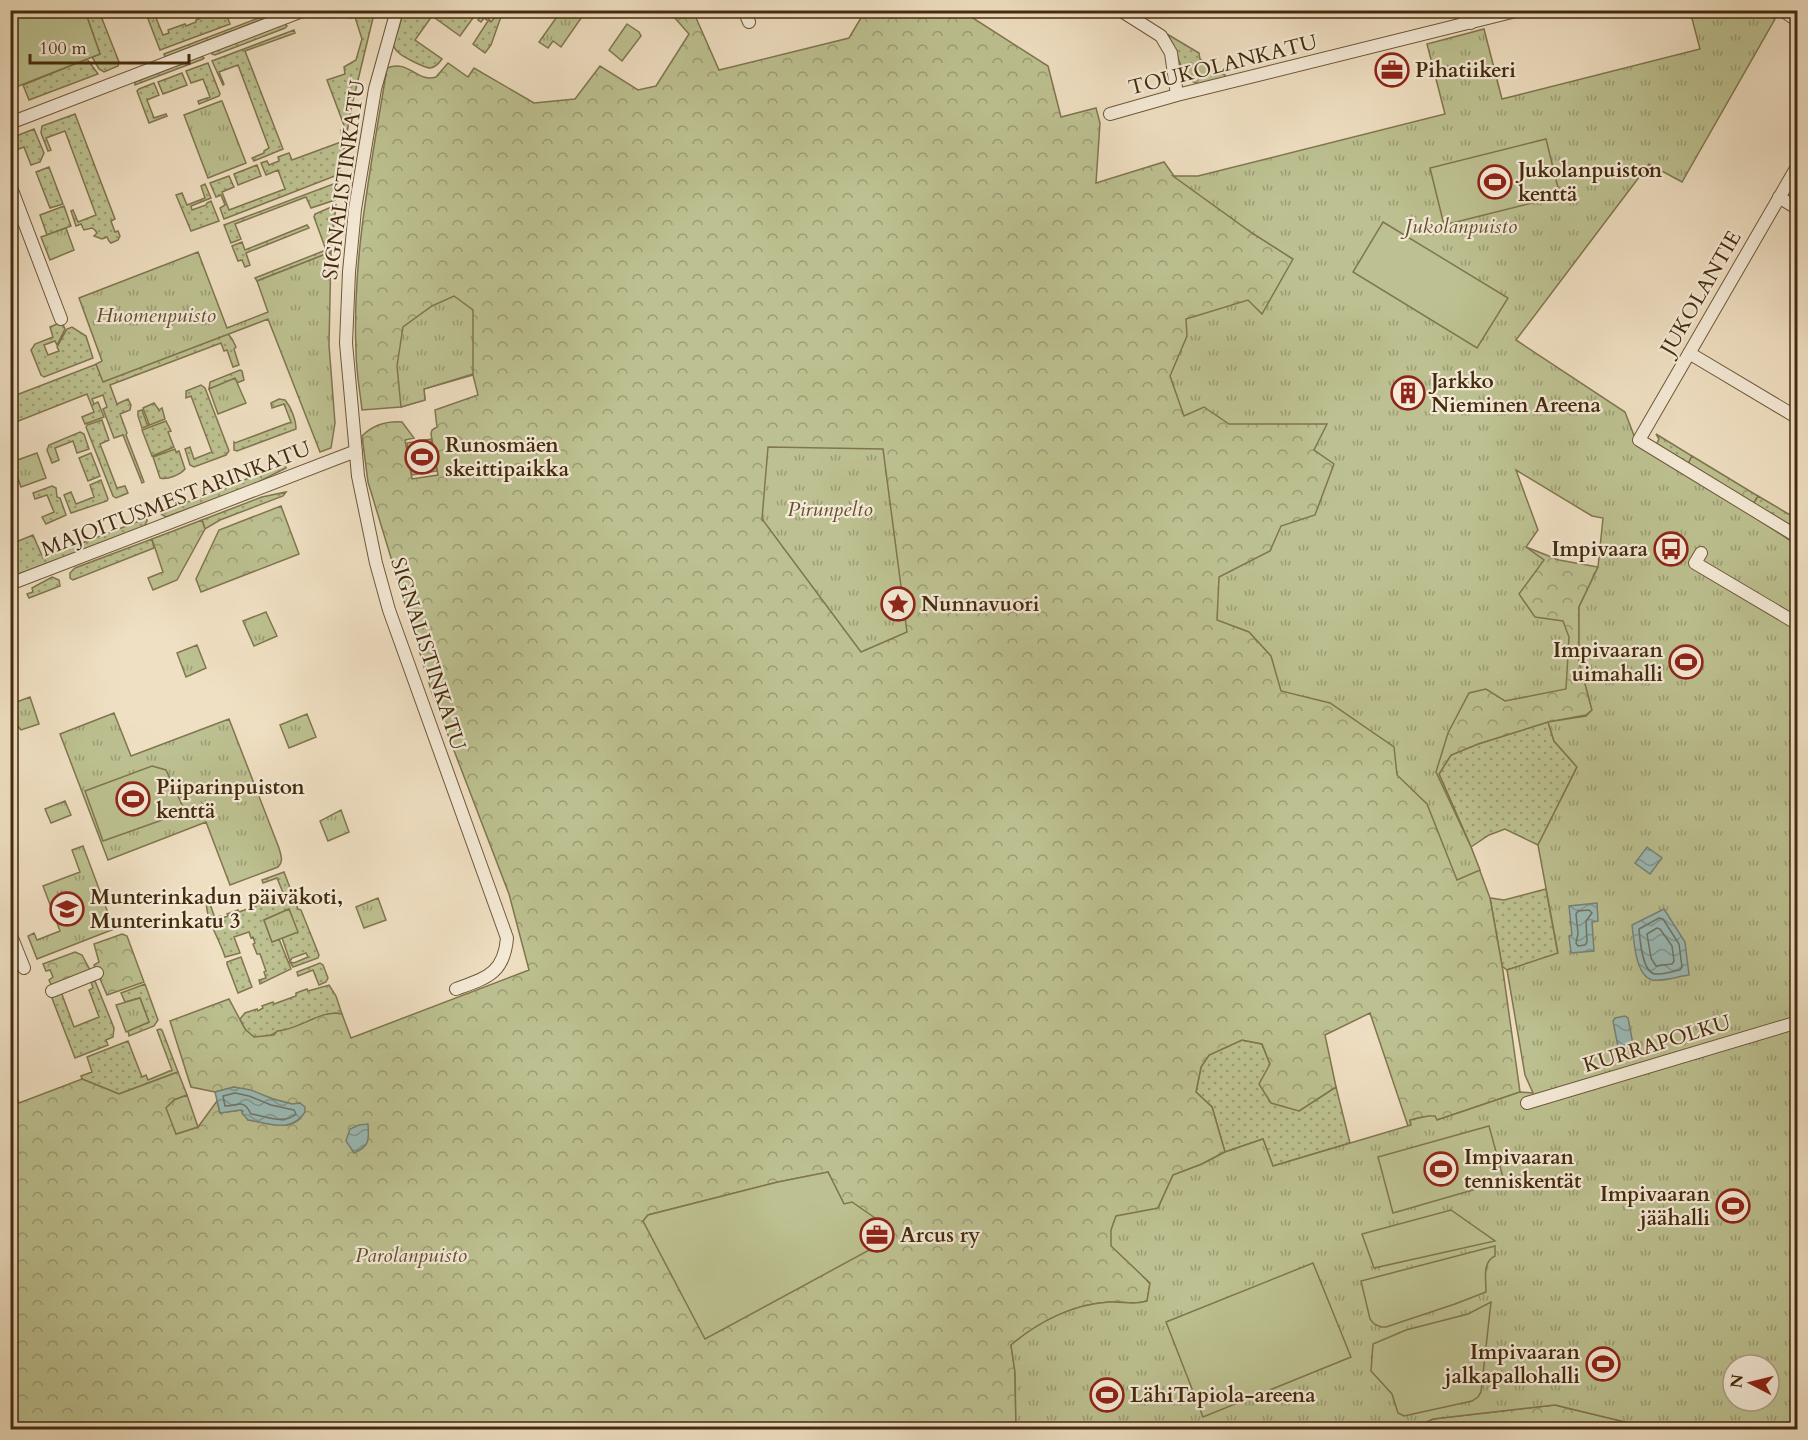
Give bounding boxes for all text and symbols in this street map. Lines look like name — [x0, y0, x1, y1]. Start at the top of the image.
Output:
scale bar — [30, 27, 189, 65]
street label: TOUKOLANKATU — [1126, 28, 1320, 102]
text: 100 m — [39, 36, 87, 61]
office icon: Pihatiikeri — [1374, 52, 1410, 88]
place label: Pihatiikeri — [1415, 56, 1516, 85]
street label: SIGNALISTINKATU — [316, 78, 372, 282]
place label: Jukolanpuiston kenttä — [1515, 156, 1663, 209]
sports icon: Jukolanpuiston kenttä — [1477, 164, 1513, 200]
park label: Jukolanpuisto — [1400, 212, 1517, 241]
street label: JUKOLANTIE — [1652, 225, 1748, 363]
park label: Huomenpuisto — [96, 301, 216, 330]
place label: Jarkko Nieminen Areena — [1428, 367, 1601, 420]
building icon: Jarkko Nieminen Areena — [1390, 375, 1426, 411]
place label: Runosmäen skeittipaikka — [445, 431, 570, 484]
street label: MAJOITUSMESTARINKATU — [37, 434, 315, 564]
sports icon: Runosmäen skeittipaikka — [404, 439, 440, 475]
park label: Pirunpelto — [787, 495, 873, 524]
bus stop icon: Impivaara — [1653, 531, 1689, 567]
place label: Impivaara — [1551, 535, 1649, 564]
street label: SIGNALISTINKATU — [383, 554, 473, 754]
place icon: Nunnavuori — [880, 586, 916, 622]
place label: Nunnavuori — [921, 590, 1040, 619]
place label: Impivaaran uimahalli — [1553, 636, 1663, 689]
sports icon: Impivaaran uimahalli — [1668, 644, 1704, 680]
place label: Piiparinpuiston kenttä — [156, 773, 305, 826]
sports icon: Piiparinpuiston kenttä — [115, 781, 151, 817]
place label: Munterinkadun päiväkoti, Munterinkatu 3 — [90, 883, 343, 936]
school or university icon: Munterinkadun päiväkoti, Munterinkatu 3 — [49, 891, 85, 927]
street label: KURRAPOLKU — [1580, 1008, 1734, 1080]
place label: Impivaaran tenniskentät — [1464, 1143, 1582, 1196]
sports icon: Impivaaran tenniskentät — [1423, 1151, 1459, 1187]
place label: Impivaaran jäähalli — [1600, 1180, 1710, 1233]
sports icon: Impivaaran jäähalli — [1715, 1188, 1751, 1224]
office icon: Arcus ry — [859, 1217, 895, 1253]
place label: Arcus ry — [900, 1221, 980, 1250]
park label: Parolanpuisto — [355, 1241, 467, 1270]
place label: Impivaaran jalkapallohalli — [1442, 1338, 1580, 1391]
sports icon: Impivaaran jalkapallohalli — [1585, 1346, 1621, 1382]
north arrow — [1721, 1353, 1781, 1413]
text: N — [1725, 1373, 1749, 1390]
sports icon: LähiTapiola-areena — [1089, 1377, 1125, 1413]
place label: LähiTapiola-areena — [1130, 1381, 1316, 1410]

